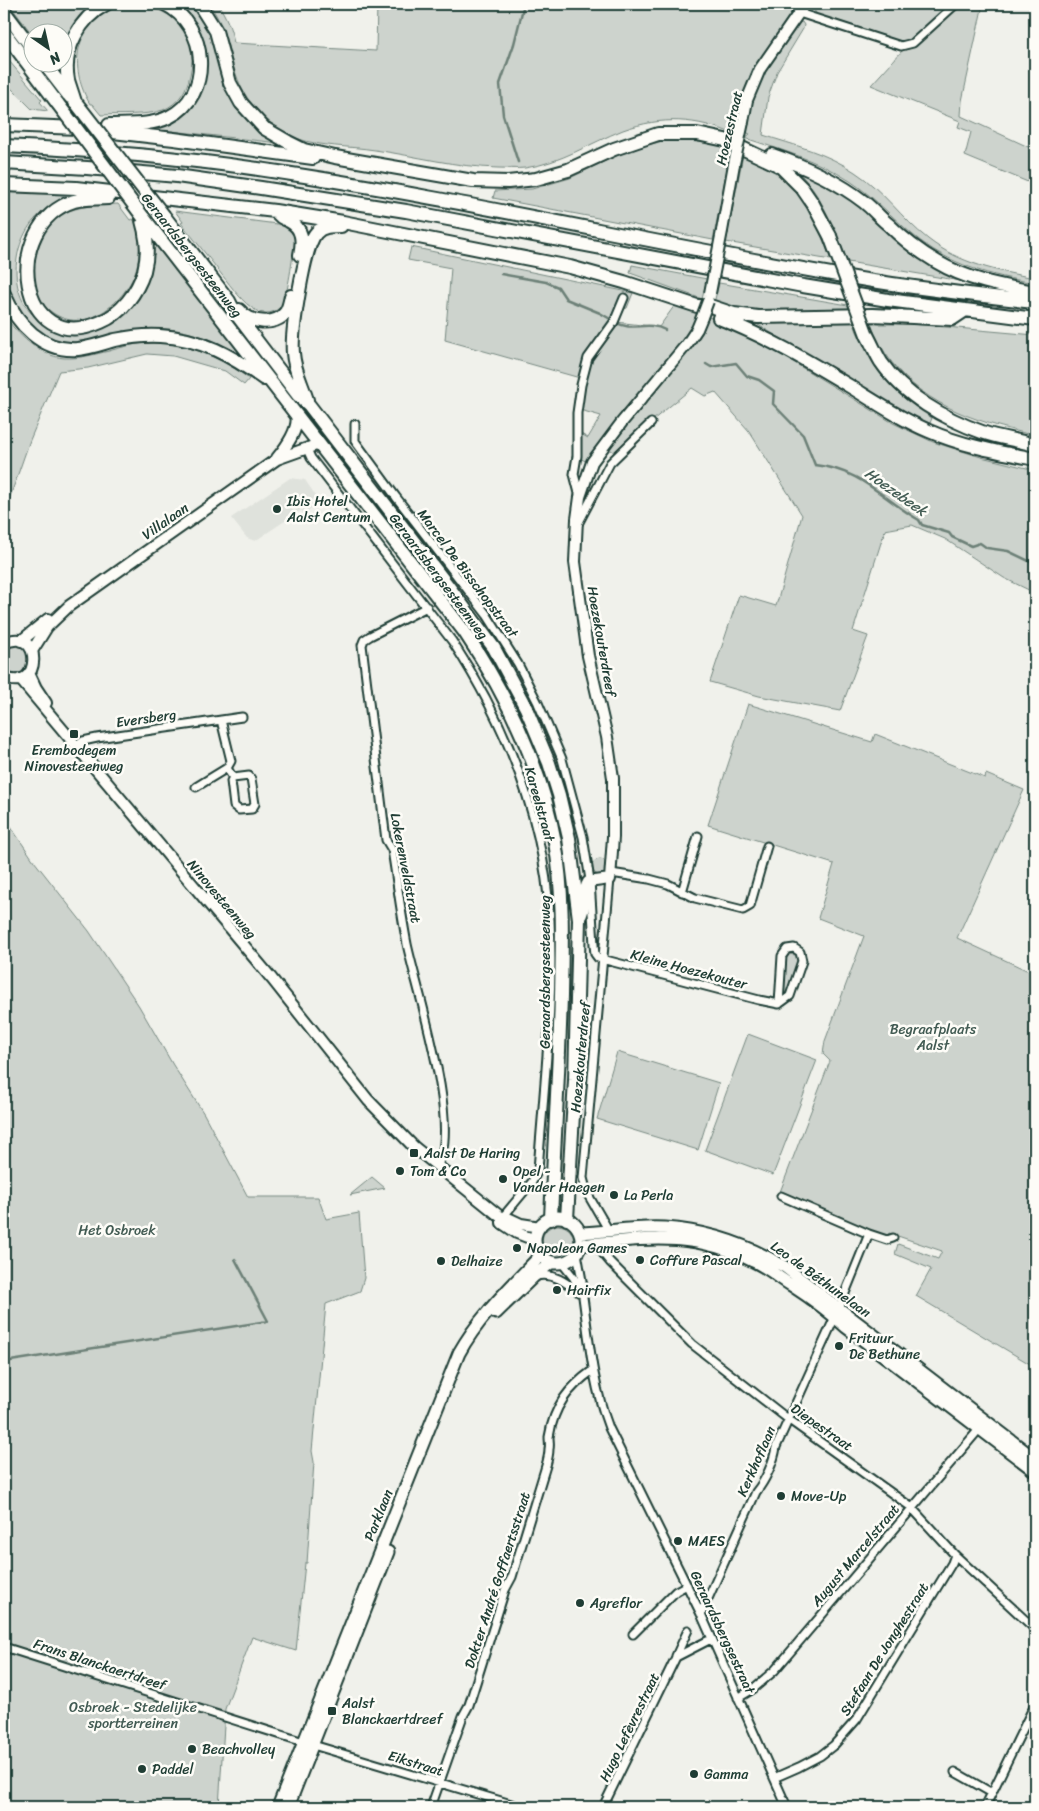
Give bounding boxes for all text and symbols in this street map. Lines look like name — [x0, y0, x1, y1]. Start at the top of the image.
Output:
north arrow — [22, 22, 72, 72]
text: N — [44, 45, 67, 72]
street label: Hoezestraat — [709, 88, 750, 168]
street label: Geraardsbergsesteenweg — [134, 187, 249, 324]
water label: Hoezebeek — [859, 461, 934, 524]
place label: Ibis Hotel Aalst Centum — [286, 489, 371, 530]
street label: Villalaan — [136, 496, 194, 547]
marker: Ibis Hotel Aalst Centum — [271, 503, 283, 515]
street label: Marcel De Bisschopstraat — [410, 503, 526, 644]
street label: Geraardsbergsesteenweg — [382, 507, 495, 645]
street label: Hoezekouterdreef — [580, 584, 624, 700]
street label: Eversberg — [114, 702, 178, 735]
marker: Erembodegem Ninovesteenweg — [68, 728, 80, 740]
place label: Erembodegem Ninovesteenweg — [25, 738, 123, 779]
street label: Kareelstraat — [517, 764, 562, 846]
street label: Lokerenveldstraat — [383, 811, 428, 925]
street label: Ninovesteenweg — [180, 853, 263, 945]
street label: Geraardsbergsesteenweg — [533, 895, 558, 1049]
street label: Kleine Hoezekouter — [628, 942, 751, 997]
street label: Hoezekouterdreef — [563, 999, 598, 1114]
park label: Begraafplaats Aalst — [890, 1017, 977, 1058]
place label: Aalst De Haring — [423, 1141, 520, 1166]
marker: Aalst De Haring — [408, 1147, 420, 1159]
place label: Tom & Co — [410, 1159, 466, 1184]
place label: Opel - Vander Haegen — [513, 1159, 605, 1200]
marker: Tom & Co — [394, 1165, 406, 1177]
marker: Opel - Vander Haegen — [497, 1173, 509, 1185]
place label: La Perla — [624, 1183, 673, 1208]
marker: La Perla — [608, 1189, 620, 1201]
park label: Het Osbroek — [78, 1218, 156, 1243]
street label: Leo de Béthunelaan — [765, 1234, 877, 1325]
place label: Napoleon Games — [527, 1236, 628, 1261]
marker: Napoleon Games — [511, 1242, 523, 1254]
place label: Coffure Pascal — [650, 1248, 743, 1273]
place label: Delhaize — [451, 1249, 503, 1274]
marker: Coffure Pascal — [634, 1254, 646, 1266]
marker: Delhaize — [435, 1255, 447, 1267]
place label: Hairfix — [567, 1278, 612, 1303]
marker: Hairfix — [551, 1284, 563, 1296]
place label: Frituur De Bethune — [849, 1326, 920, 1367]
marker: Frituur De Bethune — [833, 1340, 845, 1352]
street label: Diepestraat — [785, 1397, 858, 1458]
street label: Kerkhoflaan — [730, 1421, 783, 1501]
place label: Move-Up — [791, 1484, 847, 1509]
street label: Parklaan — [357, 1485, 400, 1545]
street label: Dokter André Goffaertsstraat — [457, 1489, 538, 1672]
marker: Move-Up — [775, 1490, 787, 1502]
street label: August Marcelstraat — [804, 1498, 906, 1613]
place label: MAES — [688, 1529, 725, 1554]
marker: MAES — [672, 1535, 684, 1547]
street label: Geraardsbergsestraat — [683, 1566, 763, 1699]
street label: Stefaan De Jonghestraat — [833, 1578, 936, 1721]
place label: Agreflor — [589, 1591, 643, 1616]
marker: Agreflor — [574, 1597, 586, 1609]
street label: Frans Blanckaertdreef — [30, 1631, 171, 1698]
street label: Hugo Lefèvrestraat — [592, 1668, 667, 1786]
place label: Aalst Blanckaertdreef — [341, 1691, 444, 1732]
park label: Osbroek - Stedelijke sportterreinen — [69, 1695, 197, 1736]
marker: Aalst Blanckaertdreef — [326, 1705, 338, 1717]
place label: Beachvolley — [202, 1737, 276, 1762]
marker: Beachvolley — [186, 1743, 198, 1755]
street label: Eikstraat — [385, 1743, 447, 1784]
place label: Paddel — [152, 1757, 194, 1782]
place label: Gamma — [704, 1762, 749, 1787]
marker: Paddel — [136, 1763, 148, 1775]
marker: Gamma — [688, 1768, 700, 1780]

